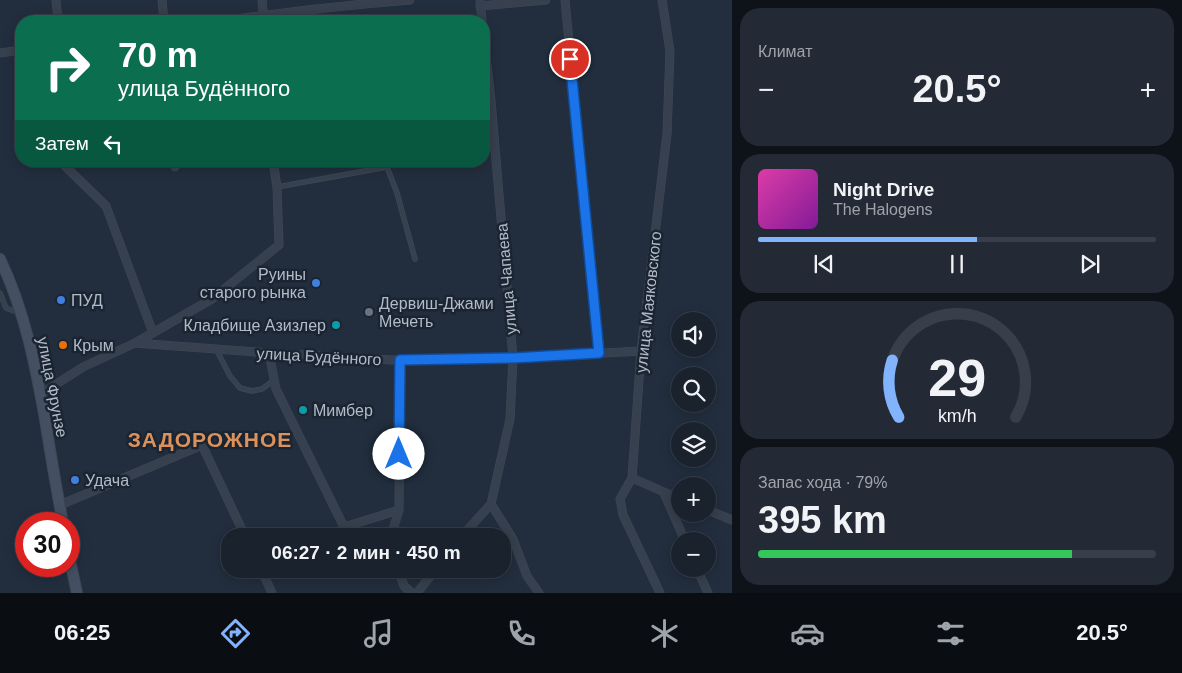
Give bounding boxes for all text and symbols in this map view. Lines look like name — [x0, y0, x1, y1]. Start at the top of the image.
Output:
icon: right — [35, 35, 100, 100]
text: 70 m — [118, 35, 198, 74]
pin — [549, 38, 591, 80]
text: Климат — [758, 43, 812, 60]
icon: arrive — [556, 45, 584, 73]
text: 20.5° — [912, 68, 1002, 110]
text: − — [758, 74, 774, 105]
text: + — [1140, 74, 1156, 105]
text: улица Будённого — [118, 76, 290, 101]
icon: left — [99, 130, 127, 158]
text: Затем — [35, 133, 89, 154]
text: Night Drive — [833, 179, 934, 200]
text: The Halogens — [833, 201, 933, 218]
street label: улица Чапаева — [493, 222, 520, 335]
street label: улица Маяковского — [633, 230, 664, 374]
icon: previous — [810, 250, 838, 278]
icon: pause — [943, 250, 971, 278]
icon: next — [1076, 250, 1104, 278]
place label: Руины старого рынка — [200, 266, 306, 301]
marker: Руины старого рынка — [310, 277, 322, 289]
place label: ПУД — [71, 292, 103, 309]
marker: ПУД — [55, 294, 67, 306]
place label: Дервиш-Джами Мечеть — [379, 295, 494, 330]
marker: Дервиш-Джами Мечеть — [363, 306, 375, 318]
map controls — [671, 312, 716, 577]
button: sound — [671, 312, 716, 357]
place label: Кладбище Азизлер — [183, 317, 326, 334]
marker: Кладбище Азизлер — [330, 319, 342, 331]
street label: улица Фрунзе — [34, 335, 71, 439]
place label: Крым — [73, 337, 114, 354]
marker: Крым — [57, 339, 69, 351]
street label: улица Будённого — [256, 345, 382, 368]
text: 29 — [928, 349, 986, 407]
button: search — [671, 367, 716, 412]
place label: Мимбер — [313, 402, 373, 419]
marker: Мимбер — [297, 404, 309, 416]
text: km/h — [938, 406, 976, 426]
button: layers — [671, 422, 716, 467]
position arrow — [372, 427, 424, 479]
district label: ЗАДОРОЖНОЕ — [128, 428, 292, 451]
place label: Удача — [85, 472, 129, 489]
marker: Удача — [69, 474, 81, 486]
text: Запас хода · 79% — [758, 474, 887, 491]
button: + — [671, 477, 716, 522]
text: 395 km — [758, 499, 887, 541]
speed limit sign: 30 — [15, 512, 80, 577]
button: − — [671, 532, 716, 577]
text: 06:27 · 2 мин · 450 m — [271, 542, 461, 563]
icon: directions — [218, 616, 253, 651]
icon: music — [361, 616, 396, 651]
icon: phone — [504, 616, 539, 651]
icon: climate — [647, 616, 682, 651]
icon: car — [790, 616, 825, 651]
icon: filters — [933, 616, 968, 651]
text: 06:25 — [54, 620, 110, 645]
text: 20.5° — [1076, 620, 1128, 645]

